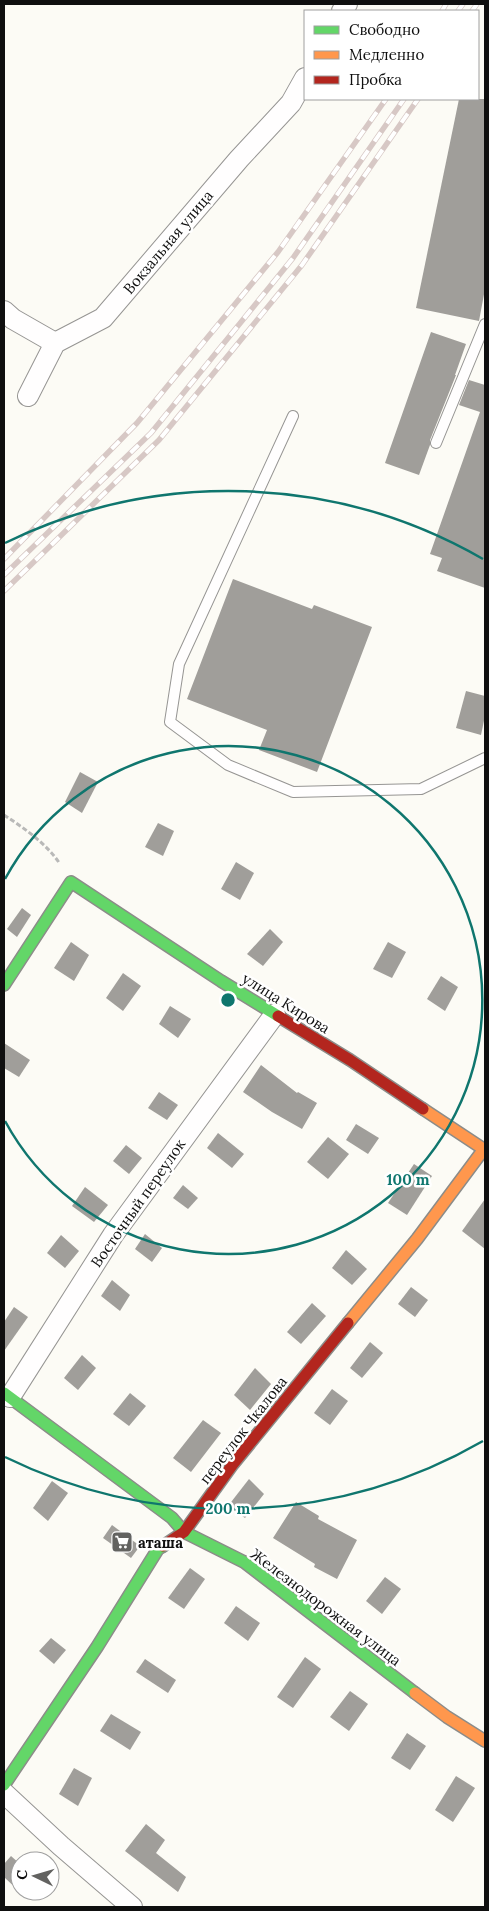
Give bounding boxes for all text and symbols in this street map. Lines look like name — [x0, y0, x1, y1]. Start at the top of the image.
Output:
legend — [304, 10, 479, 100]
text: Свободно — [349, 20, 420, 39]
text: Медленно — [349, 45, 424, 64]
text: Пробка — [349, 70, 402, 89]
street label: Вокзальная улица — [119, 186, 217, 298]
street label: улица Кирова — [239, 968, 334, 1038]
centre of rings — [219, 991, 237, 1009]
street label: Восточный переулок — [86, 1135, 190, 1271]
text: 100 m — [387, 1170, 430, 1189]
street label: переулок Чкалова — [195, 1372, 291, 1488]
text: 200 m — [206, 1499, 251, 1518]
supermarket icon: аташа — [110, 1530, 134, 1554]
place label: аташа — [138, 1533, 183, 1552]
street label: Железнодорожная улица — [247, 1544, 405, 1670]
north arrow — [10, 1851, 60, 1901]
text: С — [13, 1869, 31, 1880]

